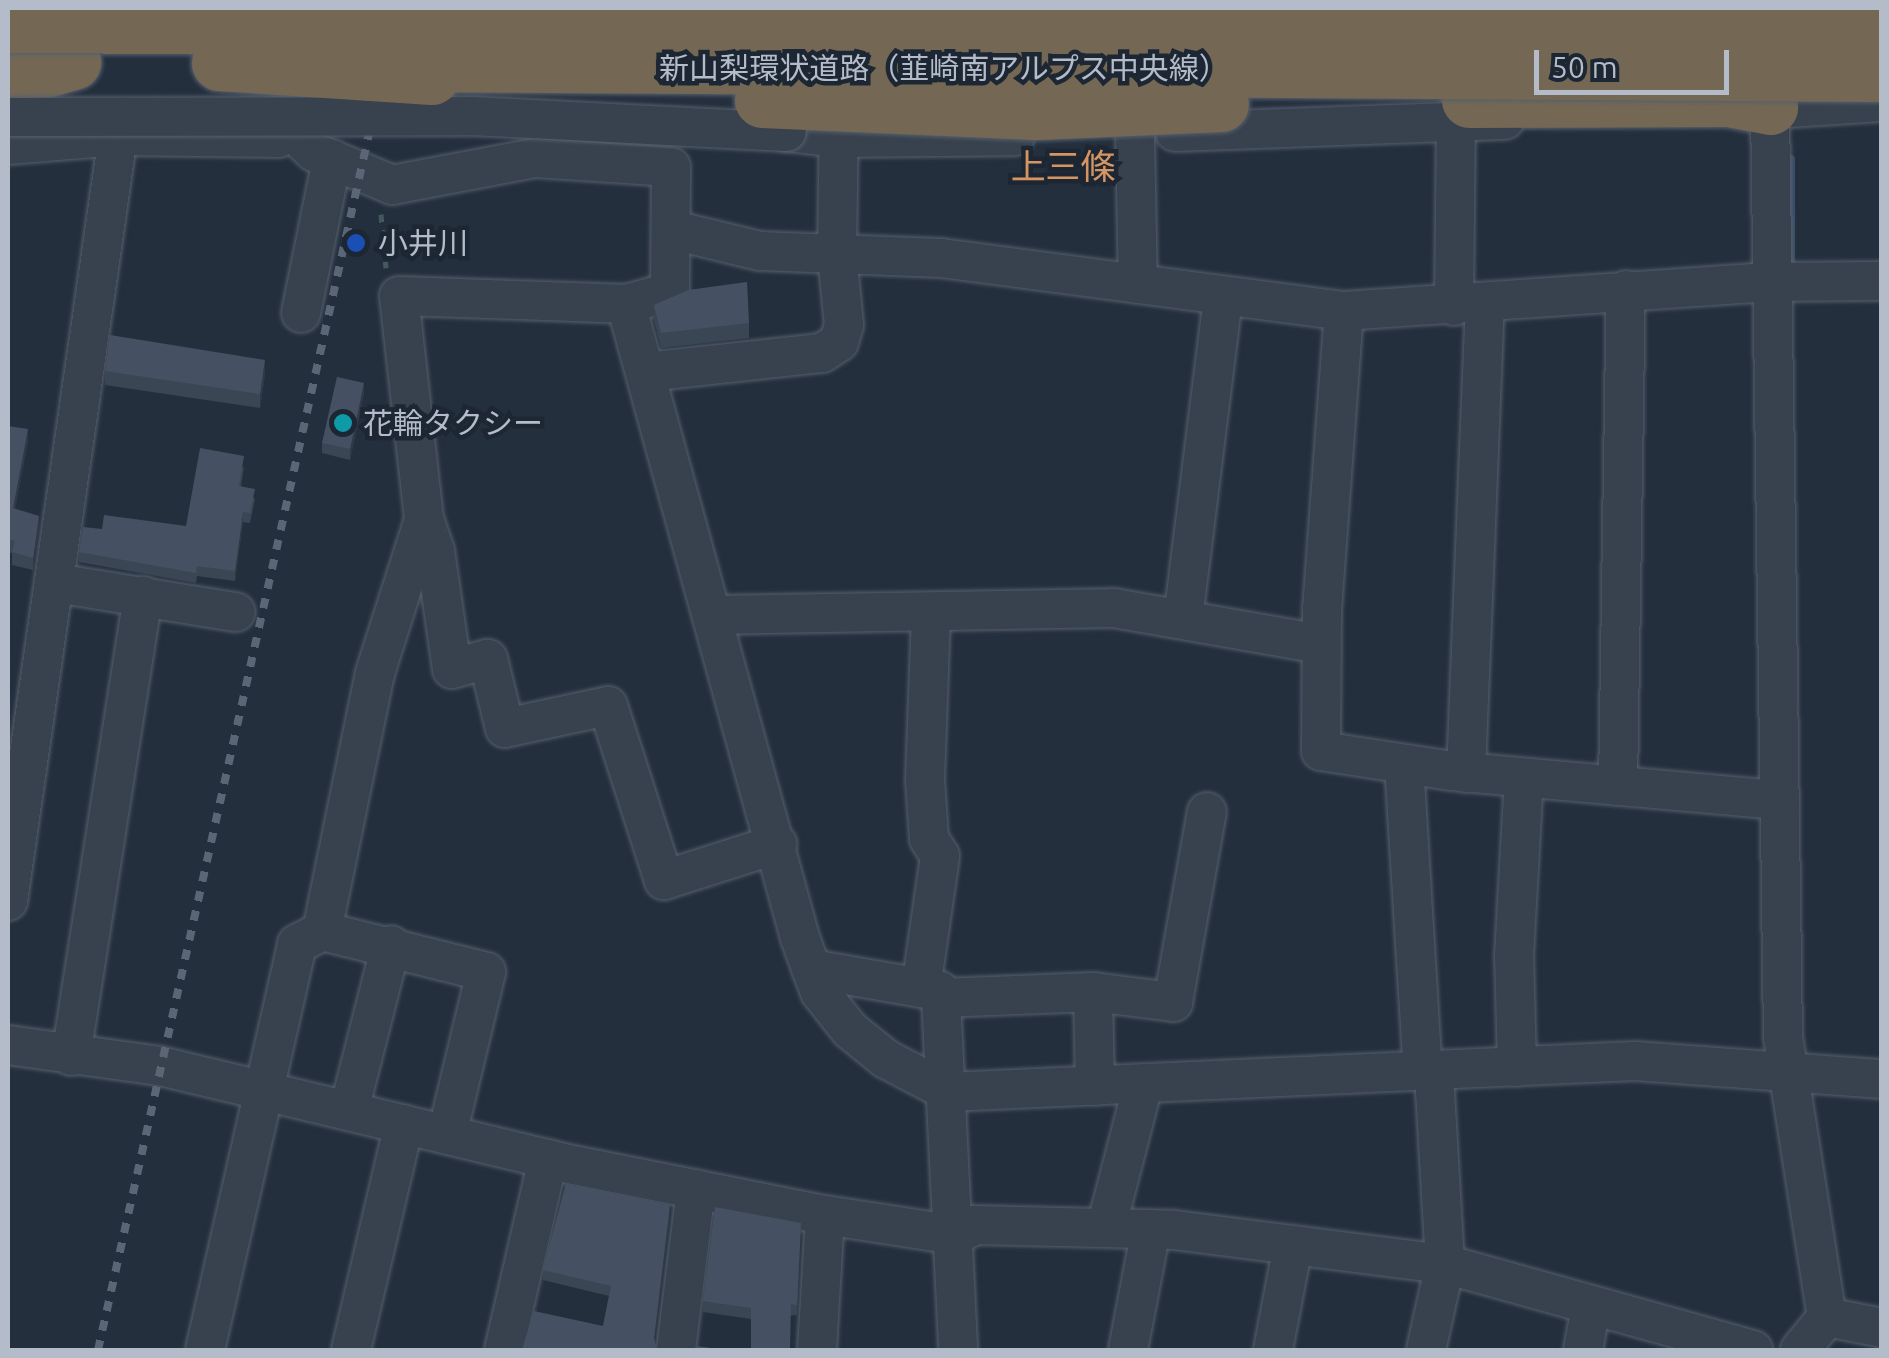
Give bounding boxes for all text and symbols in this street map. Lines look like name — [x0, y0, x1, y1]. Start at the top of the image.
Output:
scale bar — [1539, 30, 1734, 92]
street label: 新山梨環状道路（韮崎南アルプス中央線） — [659, 50, 1229, 86]
text: 50 m — [1551, 50, 1618, 84]
district label: 上三條 — [1011, 145, 1115, 187]
place label: 小井川 — [378, 225, 468, 261]
marker: 小井川 — [343, 230, 369, 256]
place label: 花輪タクシー — [363, 405, 543, 441]
marker: 花輪タクシー — [332, 412, 354, 434]

